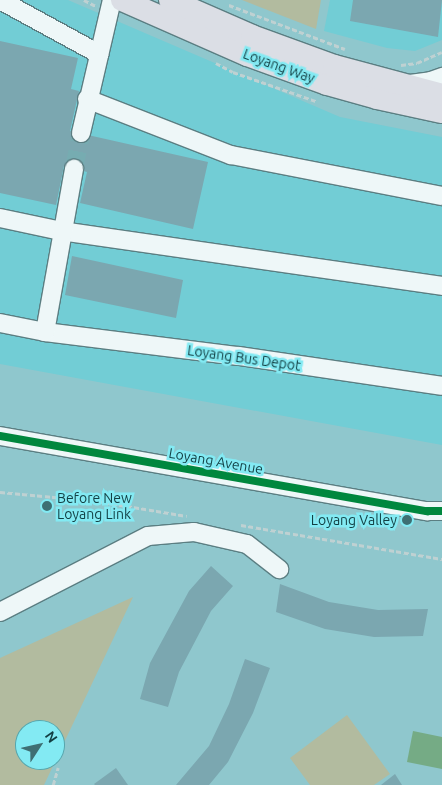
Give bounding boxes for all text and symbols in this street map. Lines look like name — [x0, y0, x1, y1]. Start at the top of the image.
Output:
street label: Loyang Way — [241, 45, 317, 87]
street label: Loyang Bus Depot — [186, 342, 302, 374]
street label: Loyang Avenue — [167, 444, 265, 478]
place label: Before New Loyang Link — [57, 490, 132, 522]
marker: Before New Loyang Link — [41, 500, 53, 512]
place label: Loyang Valley — [311, 512, 397, 528]
marker: Loyang Valley — [401, 514, 413, 526]
north arrow — [15, 720, 65, 770]
text: N — [42, 728, 61, 746]

